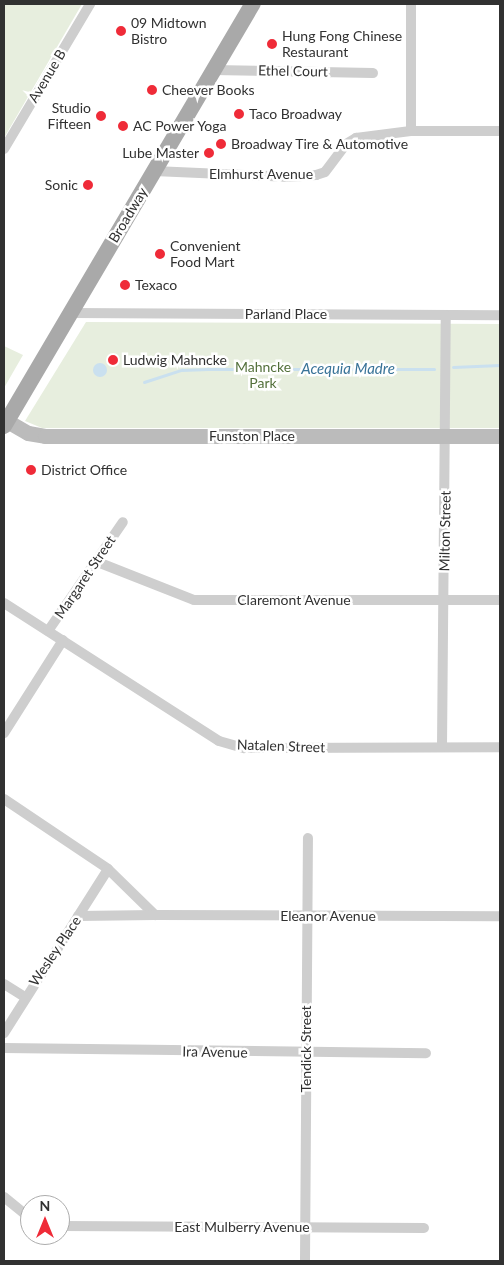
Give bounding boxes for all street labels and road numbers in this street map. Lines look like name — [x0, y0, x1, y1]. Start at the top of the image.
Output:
street label: Avenue B — [25, 46, 69, 106]
street label: Ethel Court — [258, 62, 328, 80]
street label: Elmhurst Avenue — [209, 166, 313, 182]
street label: Broadway — [105, 184, 151, 246]
street label: Parland Place — [245, 306, 327, 322]
street label: Funston Place — [209, 428, 295, 444]
street label: Milton Street — [436, 490, 454, 572]
street label: Margaret Street — [51, 532, 119, 622]
street label: Claremont Avenue — [237, 592, 351, 608]
street label: Natalen Street — [237, 736, 325, 756]
street label: Eleanor Avenue — [280, 908, 376, 924]
street label: Wesley Place — [25, 913, 85, 989]
street label: Tendick Street — [298, 1005, 314, 1093]
street label: Ira Avenue — [182, 1043, 248, 1061]
street label: East Mulberry Avenue — [174, 1219, 310, 1235]

